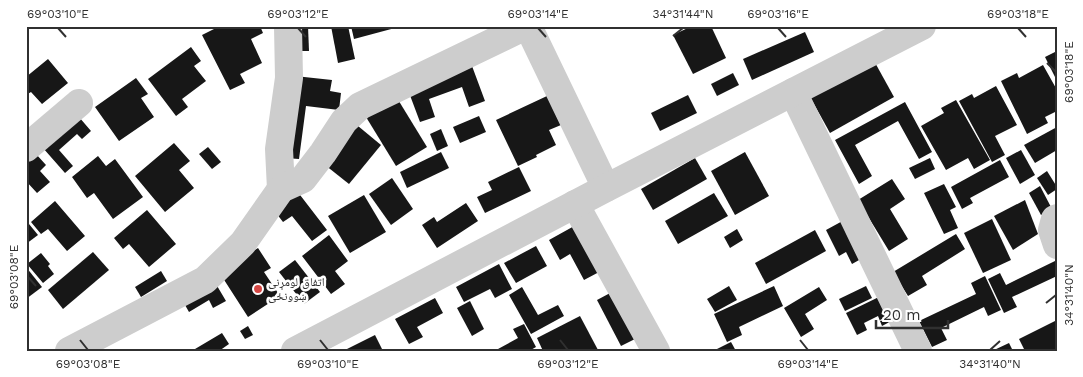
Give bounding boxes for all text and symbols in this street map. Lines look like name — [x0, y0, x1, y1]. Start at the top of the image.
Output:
text: 69°03'10"E — [27, 7, 89, 21]
text: 69°03'12"E — [267, 7, 329, 21]
text: 69°03'14"E — [507, 7, 569, 21]
text: 34°31'44"N — [653, 7, 713, 21]
text: 69°03'16"E — [747, 7, 809, 21]
text: 69°03'18"E — [987, 7, 1049, 21]
text: 69°03'18"E — [1062, 41, 1076, 103]
text: 69°03'08"E — [7, 244, 21, 309]
text: 34°31'40"N — [1062, 264, 1076, 326]
place label: اتفاق لومړنی ښوونځی — [268, 275, 325, 303]
marker: اتفاق لومړنی ښوونځی — [252, 283, 264, 295]
scale bar — [876, 297, 948, 329]
text: 20 m — [883, 306, 921, 324]
text: 69°03'08"E — [56, 357, 121, 371]
text: 69°03'10"E — [297, 357, 359, 371]
text: 69°03'12"E — [537, 357, 599, 371]
text: 69°03'14"E — [777, 357, 839, 371]
text: 34°31'40"N — [959, 357, 1021, 371]

